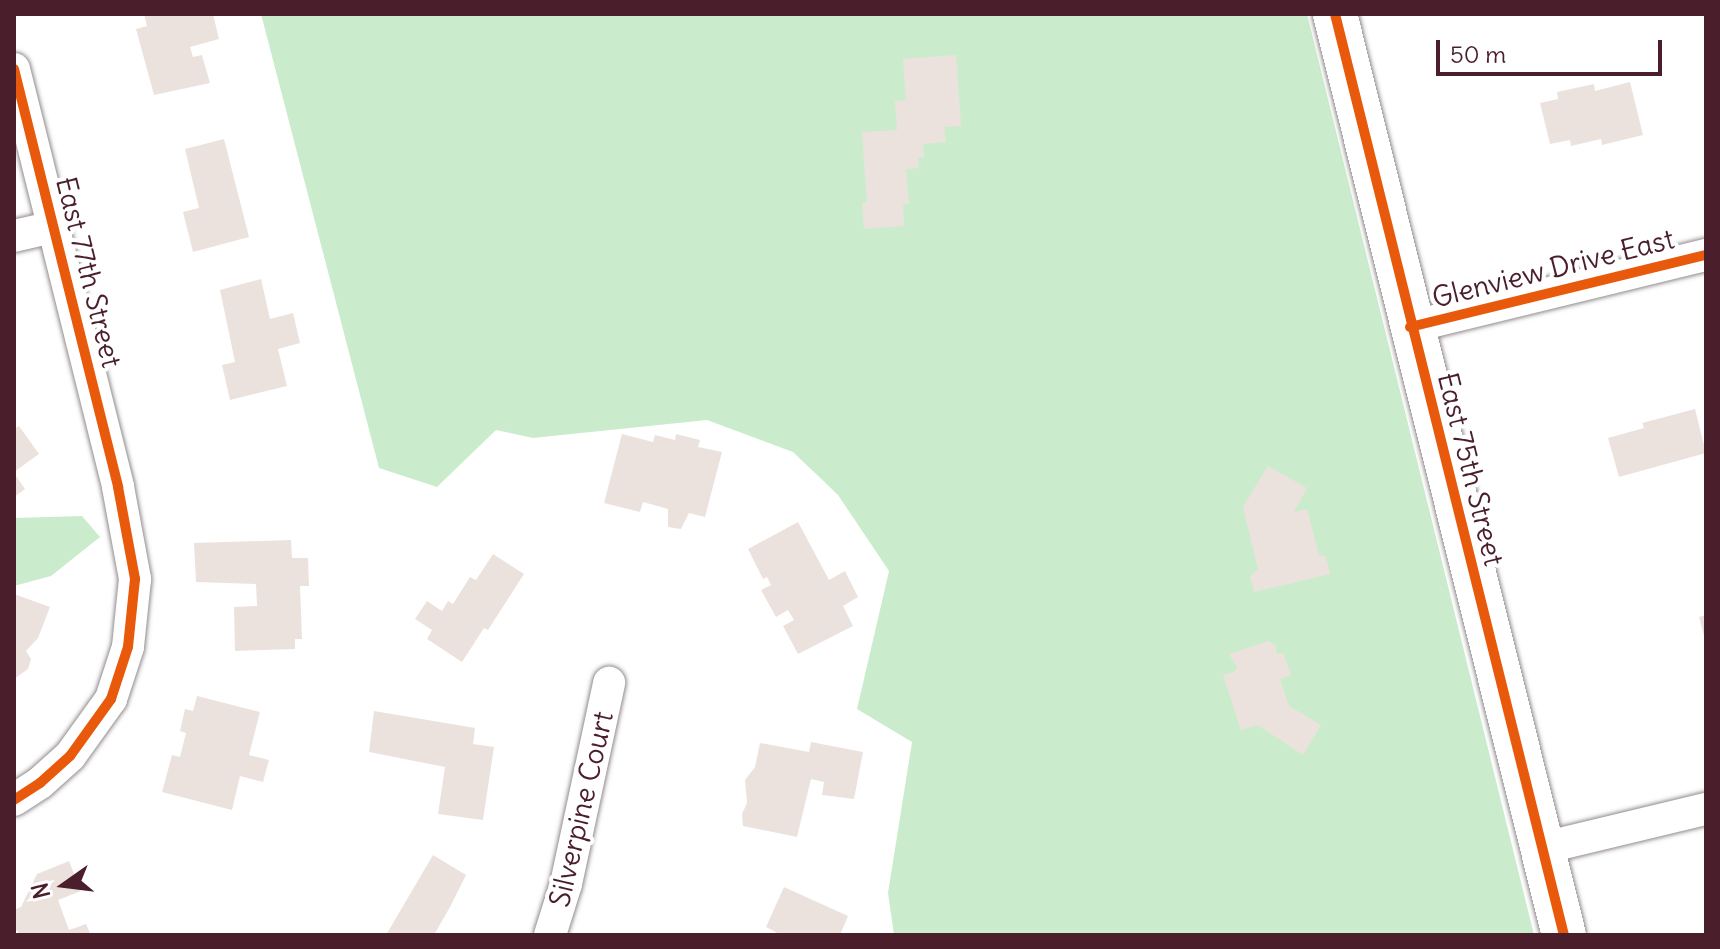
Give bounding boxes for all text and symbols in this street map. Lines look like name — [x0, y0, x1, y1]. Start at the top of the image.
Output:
scale bar — [1440, 24, 1666, 74]
text: 50 m — [1450, 39, 1506, 69]
street label: East 77th Street — [49, 173, 129, 371]
street label: Glenview Drive East — [1428, 222, 1678, 314]
street label: East 75th Street — [1431, 369, 1511, 569]
street label: Silverpine Court — [542, 708, 620, 910]
north arrow — [24, 845, 104, 925]
text: N — [25, 880, 56, 902]

